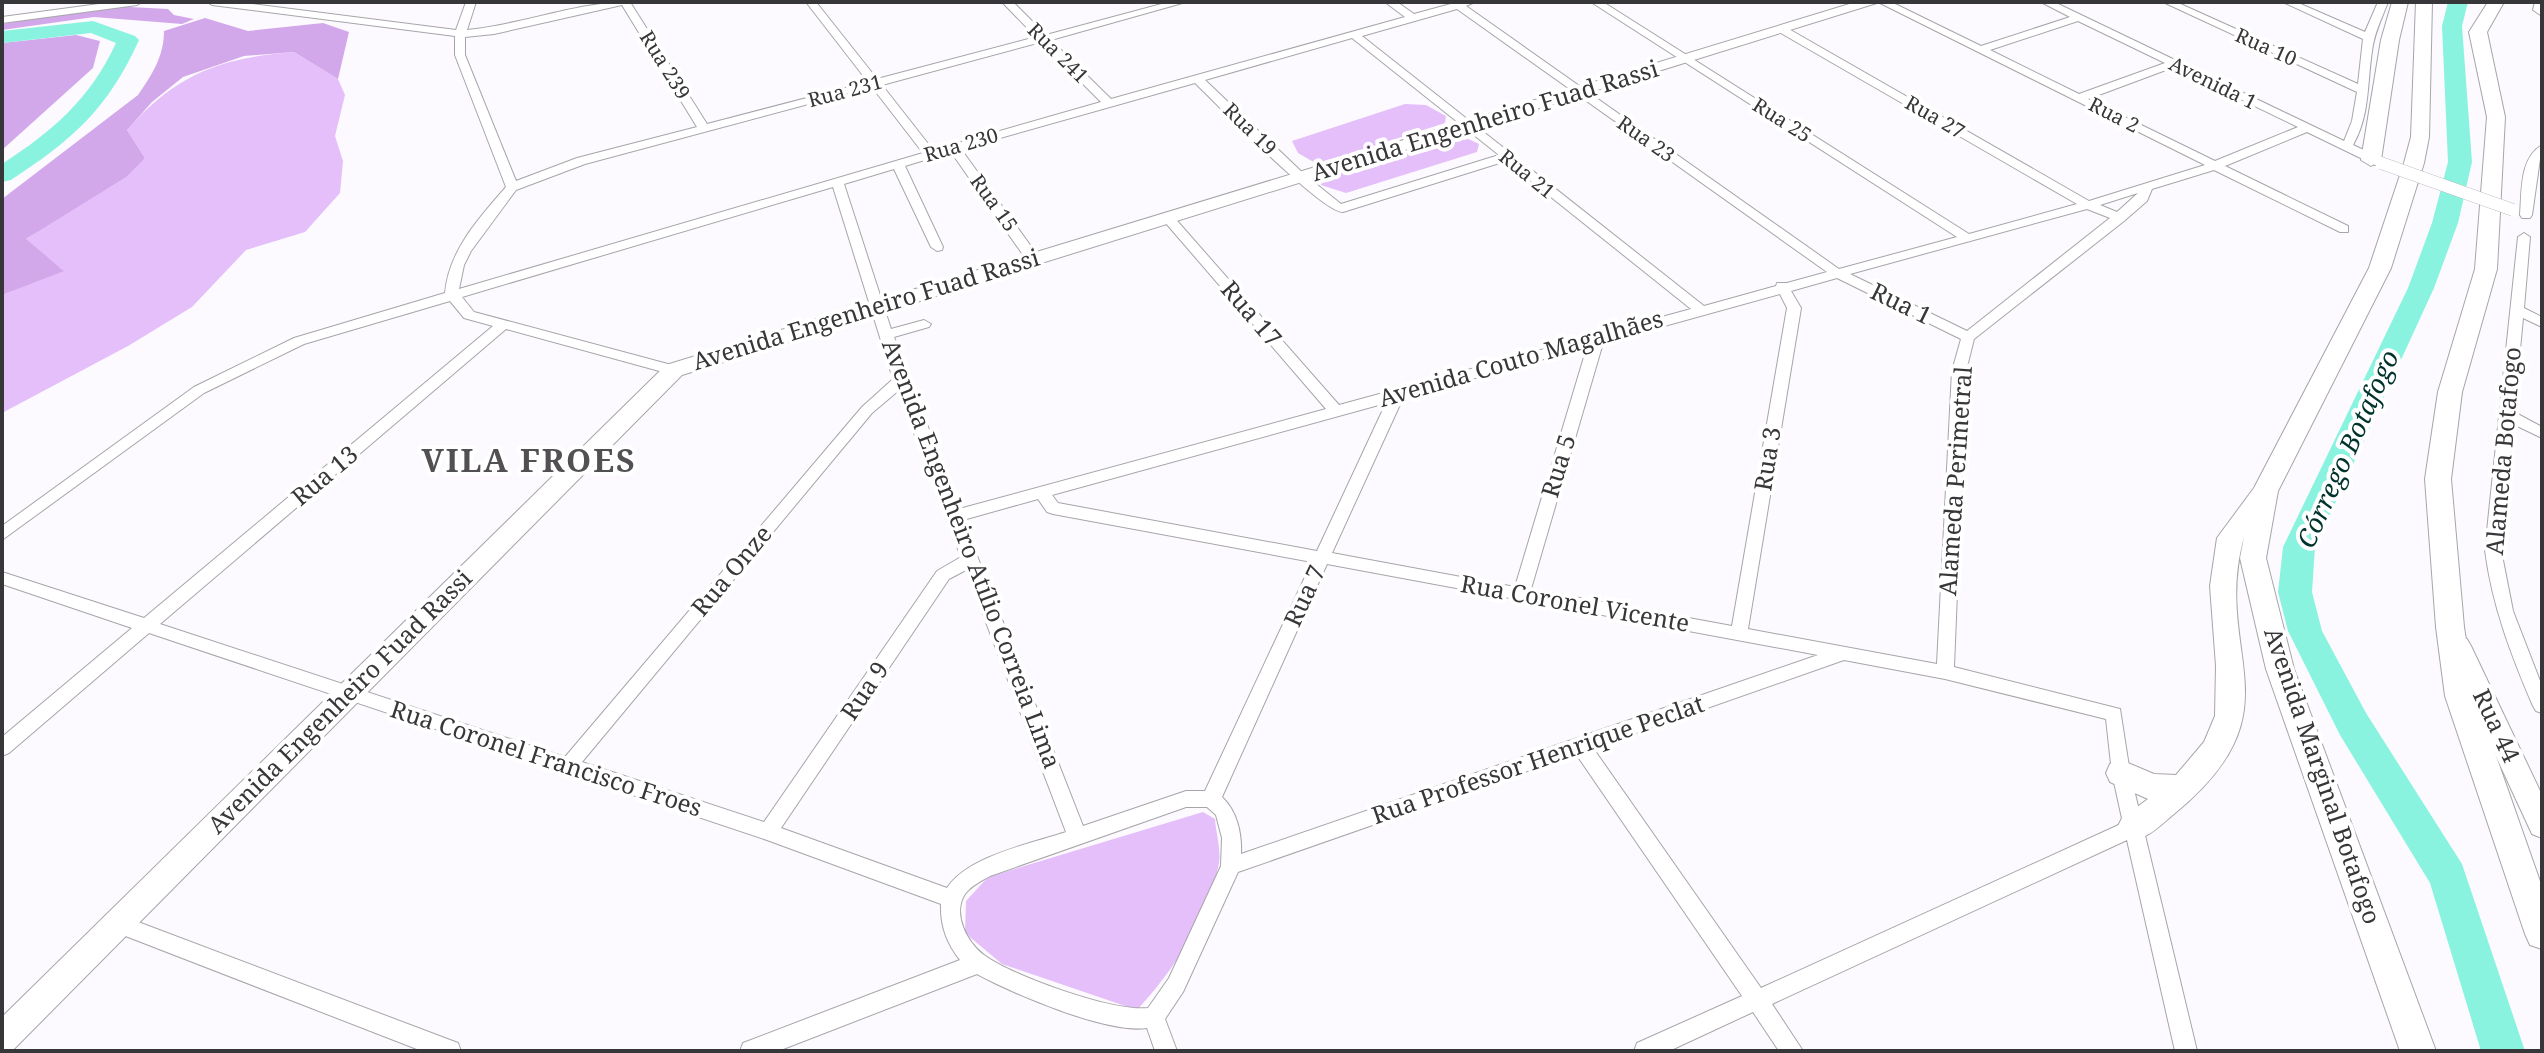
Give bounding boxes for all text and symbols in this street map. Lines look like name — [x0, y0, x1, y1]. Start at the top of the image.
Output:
street label: Rua 241 — [1022, 16, 1095, 89]
street label: Rua 10 — [2231, 21, 2301, 72]
street label: Rua 239 — [634, 25, 697, 104]
street label: Avenida 1 — [2165, 50, 2262, 115]
street label: Avenida Engenheiro Fuad Rassi — [1307, 51, 1662, 188]
street label: Rua 231 — [805, 68, 885, 113]
street label: Rua 27 — [1901, 89, 1970, 144]
street label: Rua 2 — [2084, 90, 2144, 139]
street label: Rua 25 — [1748, 91, 1817, 148]
street label: Rua 19 — [1218, 96, 1283, 161]
street label: Rua 23 — [1612, 109, 1681, 168]
street label: Rua 230 — [921, 121, 1001, 168]
street label: Rua 21 — [1494, 143, 1561, 204]
street label: Rua 15 — [964, 169, 1024, 237]
street label: Avenida Engenheiro Fuad Rassi — [688, 240, 1043, 377]
street label: Rua 17 — [1214, 273, 1290, 353]
street label: Rua 1 — [1866, 274, 1938, 332]
street label: Avenida Couto Magalhães — [1374, 301, 1667, 414]
street label: Avenida Engenheiro Atílio Correia Lima — [875, 334, 1070, 773]
water label: Córrego Botafogo — [2287, 344, 2407, 553]
street label: Alameda Botafogo — [2477, 345, 2528, 556]
street label: Alameda Perimetral — [1930, 364, 1979, 597]
street label: Rua 3 — [1745, 425, 1788, 493]
street label: Rua 5 — [1532, 430, 1583, 501]
street label: Rua 13 — [284, 437, 364, 512]
district label: VILA FROES — [421, 438, 637, 481]
street label: Rua Onze — [683, 518, 779, 622]
street label: Rua 7 — [1275, 559, 1332, 631]
street label: Avenida Engenheiro Fuad Rassi — [200, 561, 479, 840]
street label: Rua Coronel Vicente — [1458, 566, 1692, 639]
street label: Avenida Marginal Botafogo — [2257, 623, 2390, 928]
street label: Rua 9 — [832, 654, 895, 726]
street label: Rua 44 — [2466, 683, 2529, 768]
street label: Rua Professor Henrique Peclat — [1367, 686, 1708, 831]
street label: Rua Coronel Francisco Froes — [387, 692, 706, 824]

